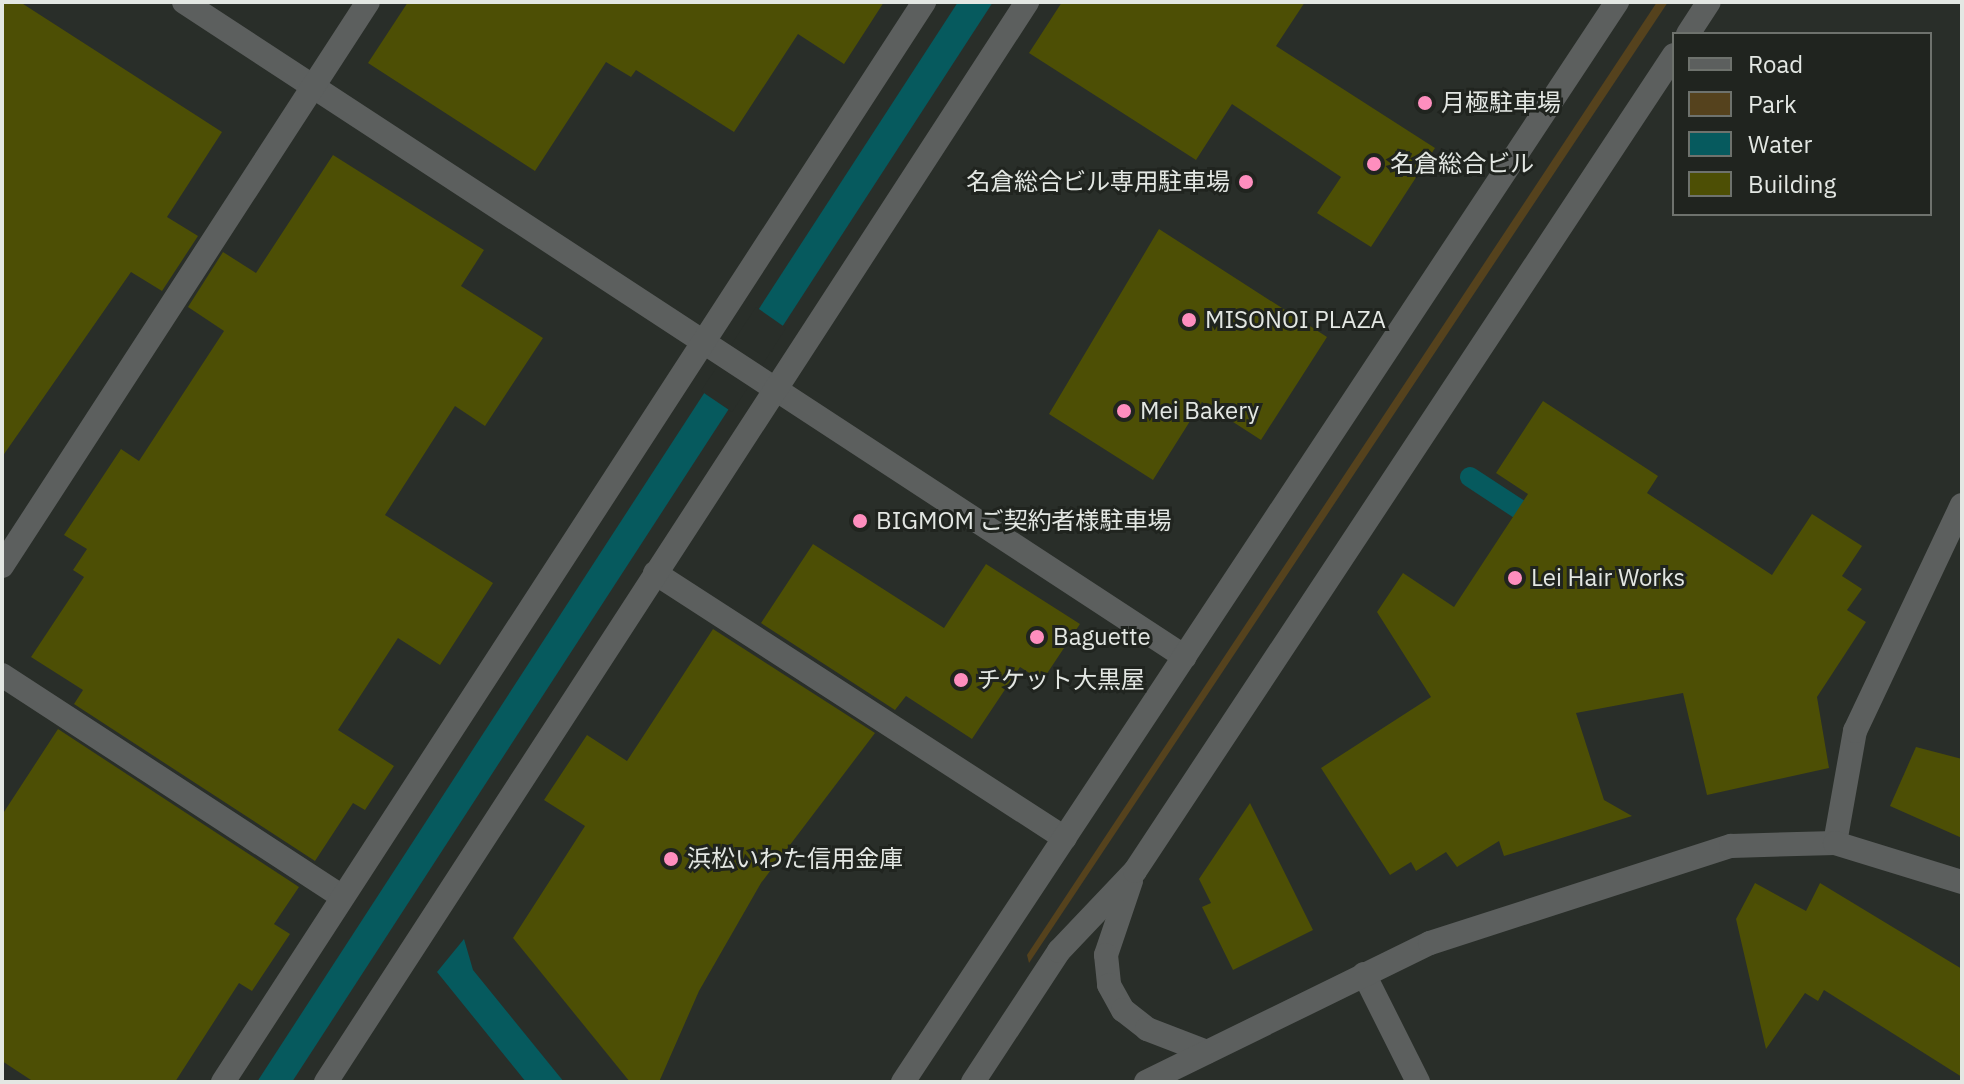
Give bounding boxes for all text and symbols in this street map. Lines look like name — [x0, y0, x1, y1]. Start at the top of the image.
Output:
legend — [1672, 32, 1932, 216]
text: Road — [1748, 48, 1803, 80]
text: Park — [1748, 88, 1797, 120]
place label: 月極駐車場 — [1441, 89, 1561, 117]
marker: 月極駐車場 — [1416, 94, 1434, 112]
text: Water — [1748, 128, 1812, 160]
place label: 名倉総合ビル — [1390, 150, 1534, 178]
marker: 名倉総合ビル — [1365, 155, 1383, 173]
place label: 名倉総合ビル専用駐車場 — [966, 168, 1230, 196]
text: Building — [1748, 168, 1836, 200]
marker: 名倉総合ビル専用駐車場 — [1237, 173, 1255, 191]
place label: MISONOI PLAZA — [1205, 306, 1386, 334]
marker: MISONOI PLAZA — [1180, 311, 1198, 329]
place label: Mei Bakery — [1140, 397, 1259, 425]
marker: Mei Bakery — [1115, 402, 1133, 420]
place label: BIGMOM ご契約者様駐車場 — [876, 507, 1172, 535]
marker: BIGMOM ご契約者様駐車場 — [851, 512, 869, 530]
place label: Lei Hair Works — [1531, 564, 1685, 592]
marker: Lei Hair Works — [1506, 569, 1524, 587]
place label: Baguette — [1053, 623, 1151, 651]
marker: Baguette — [1028, 628, 1046, 646]
place label: チケット大黒屋 — [977, 666, 1145, 694]
marker: チケット大黒屋 — [952, 671, 970, 689]
place label: 浜松いわた信用金庫 — [687, 845, 903, 873]
marker: 浜松いわた信用金庫 — [662, 850, 680, 868]

